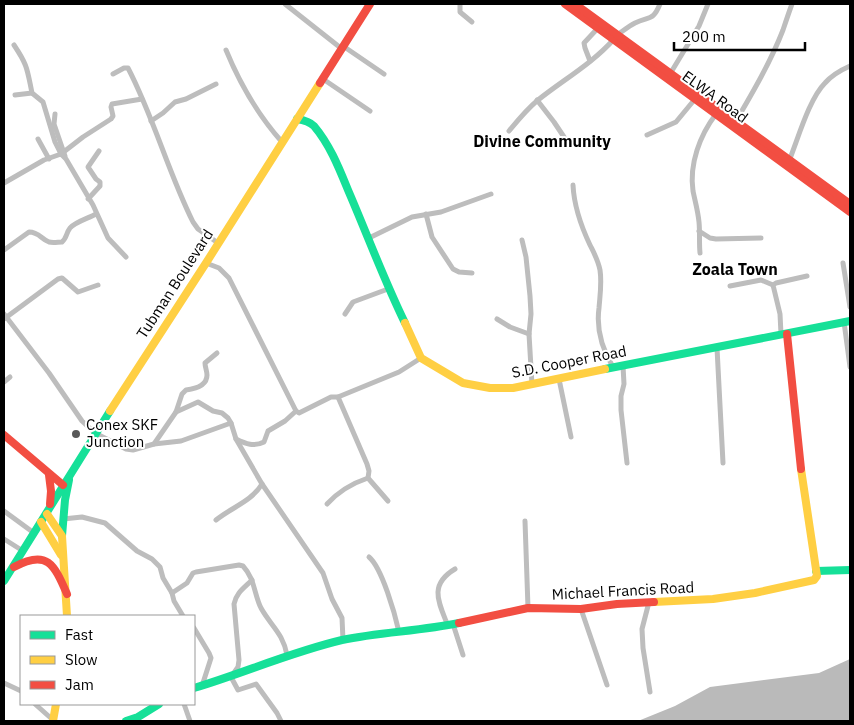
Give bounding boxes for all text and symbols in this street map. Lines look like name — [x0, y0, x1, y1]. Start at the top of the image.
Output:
scale bar — [674, 20, 805, 52]
text: 200 m — [682, 27, 726, 46]
street label: ELWA Road — [679, 66, 752, 127]
district label: Divine Community — [473, 131, 611, 151]
street label: Tubman Boulevard — [132, 226, 217, 342]
district label: Zoala Town — [692, 259, 778, 279]
street label: S.D. Cooper Road — [510, 341, 628, 382]
place label: Conex SKF Junction — [86, 415, 158, 451]
marker: Conex SKF Junction — [70, 428, 82, 440]
street label: Michael Francis Road — [551, 577, 695, 604]
legend — [20, 615, 195, 705]
text: Fast — [65, 625, 93, 644]
text: Slow — [65, 650, 98, 669]
text: Jam — [65, 675, 94, 694]

